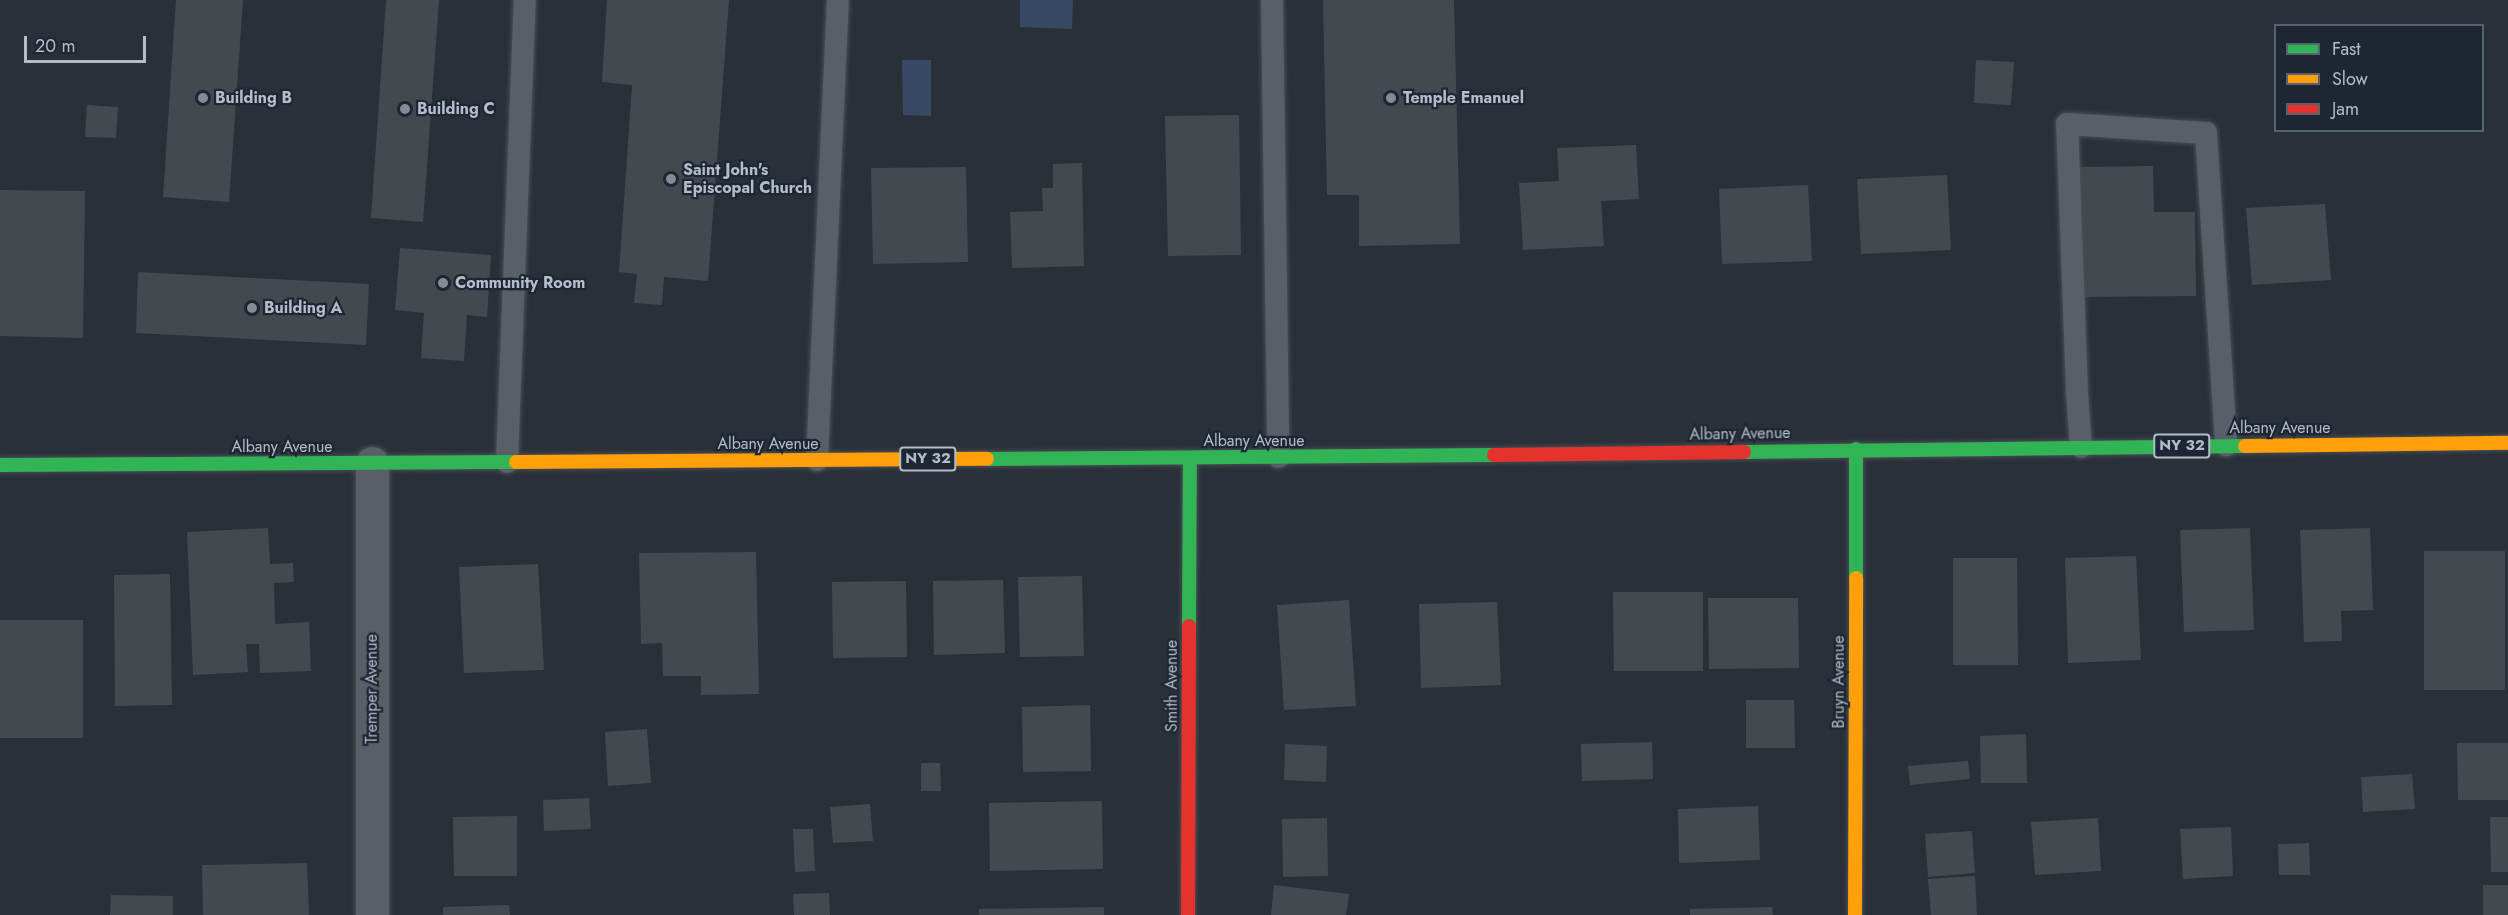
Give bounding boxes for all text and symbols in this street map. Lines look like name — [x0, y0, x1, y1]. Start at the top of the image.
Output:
scale bar — [27, 24, 148, 62]
legend — [2274, 24, 2484, 132]
text: 20 m — [35, 33, 75, 59]
text: Fast — [2332, 36, 2361, 62]
text: Slow — [2332, 66, 2368, 92]
place label: Building B — [215, 88, 292, 108]
place label: Temple Emanuel — [1403, 88, 1524, 108]
marker: Building B — [196, 91, 210, 105]
marker: Temple Emanuel — [1384, 91, 1398, 105]
text: Jam — [2332, 96, 2359, 122]
place label: Building C — [417, 99, 495, 119]
marker: Building C — [398, 102, 412, 116]
place label: Saint John's Episcopal Church — [683, 160, 812, 198]
marker: Saint John's Episcopal Church — [664, 172, 678, 186]
place label: Community Room — [455, 273, 585, 293]
marker: Community Room — [436, 276, 450, 290]
place label: Building A — [264, 298, 342, 318]
marker: Building A — [245, 301, 259, 315]
street label: Albany Avenue — [2229, 418, 2331, 438]
street label: Albany Avenue — [1689, 424, 1791, 444]
street label: Albany Avenue — [1203, 431, 1305, 451]
street label: Albany Avenue — [717, 434, 819, 454]
road number: NY 32 — [2152, 434, 2212, 458]
street label: Albany Avenue — [231, 437, 333, 457]
road number: NY 32 — [898, 447, 958, 471]
street label: Tremper Avenue — [362, 634, 382, 744]
street label: Bruyn Avenue — [1829, 636, 1849, 728]
street label: Smith Avenue — [1162, 640, 1182, 732]

